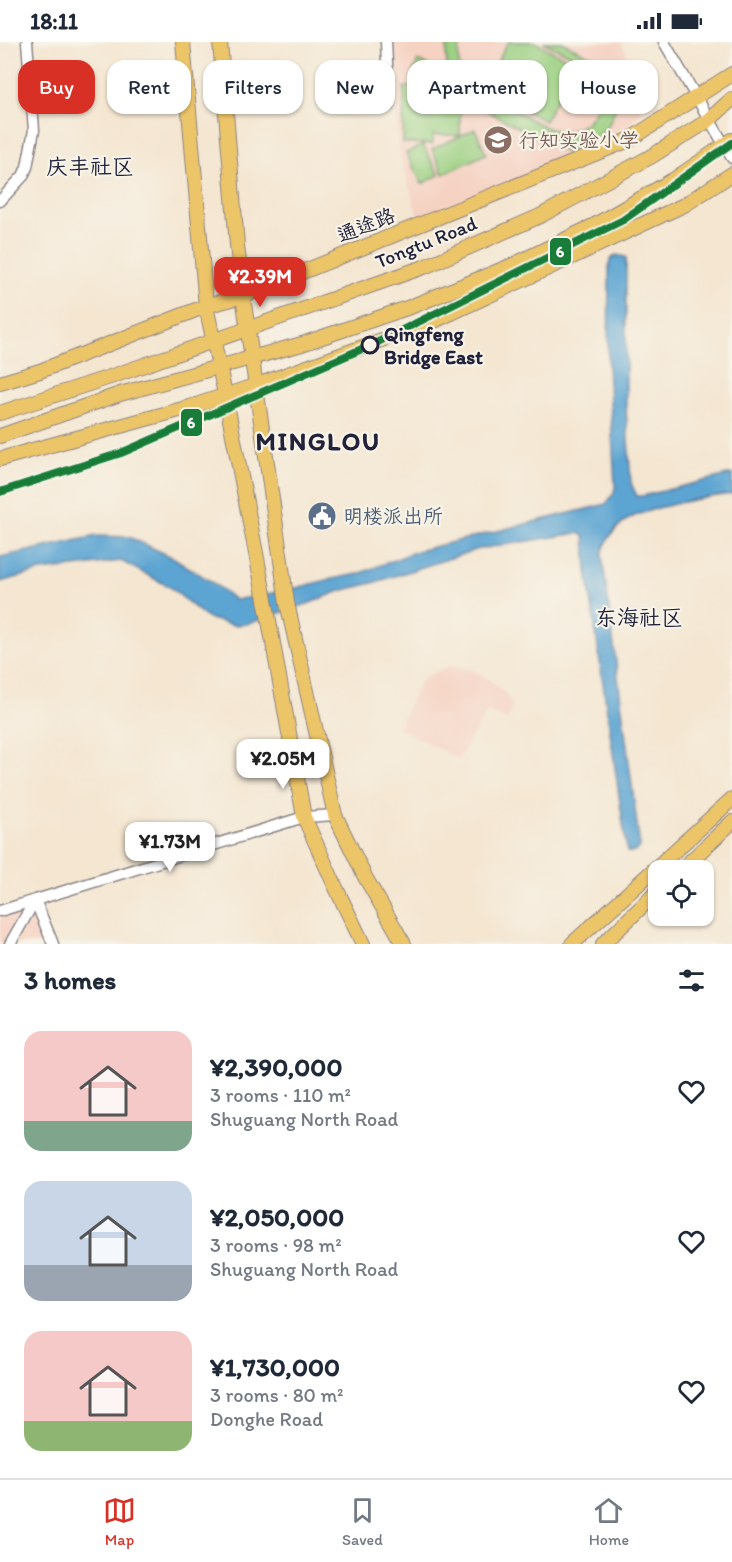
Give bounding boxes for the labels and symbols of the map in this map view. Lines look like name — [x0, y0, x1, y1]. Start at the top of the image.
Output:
school or university icon: 行知实验小学 — [482, 124, 514, 156]
place label: 行知实验小学 — [519, 128, 639, 152]
district label: 庆丰社区 — [46, 153, 134, 180]
street label: 通途路 — [334, 202, 399, 247]
street label: Tongtu Road — [372, 211, 480, 273]
line badge: 6 — [549, 237, 572, 266]
text: 6 — [556, 242, 565, 261]
pin: ¥2.39M — [211, 257, 309, 308]
place label: Qingfeng Bridge East — [384, 322, 483, 370]
marker: Qingfeng Bridge East — [361, 336, 379, 354]
line badge: 6 — [180, 408, 203, 437]
text: 6 — [187, 413, 196, 432]
district label: MINGLOU — [256, 425, 380, 457]
public building icon: 明楼派出所 — [306, 500, 338, 532]
place label: 明楼派出所 — [343, 504, 443, 528]
district label: 东海社区 — [595, 604, 683, 631]
pin: ¥2.05M — [234, 739, 332, 790]
pin: ¥1.73M — [121, 822, 219, 873]

